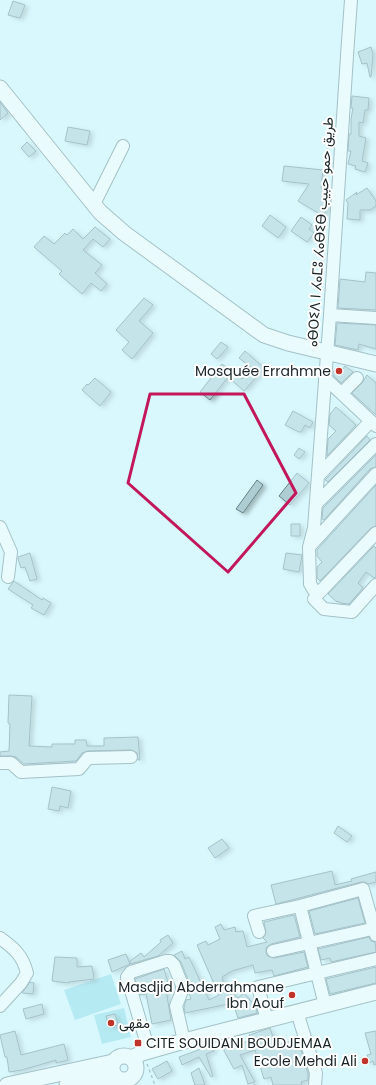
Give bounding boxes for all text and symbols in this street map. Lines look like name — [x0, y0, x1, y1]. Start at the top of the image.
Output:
street label: ⴰⴱⵔⵉⴷ ⵏ ⵃⴰⵎⵓ ⵃⴰⴱⵉⴱ طريق حمو حبيب — [302, 116, 338, 348]
place label: Mosquée Errahmne — [195, 361, 331, 381]
marker: Mosquée Errahmne — [334, 366, 344, 376]
place label: Masdjid Abderrahmane Ibn Aouf — [118, 977, 284, 1013]
marker: Masdjid Abderrahmane Ibn Aouf — [287, 990, 297, 1000]
place label: مقهى — [119, 1013, 150, 1033]
marker: مقهى — [106, 1018, 116, 1028]
place label: CITE SOUIDANI BOUDJEMAA — [146, 1033, 332, 1053]
marker: CITE SOUIDANI BOUDJEMAA — [133, 1038, 143, 1048]
place label: Ecole Mehdi Ali — [254, 1051, 357, 1071]
marker: Ecole Mehdi Ali — [360, 1056, 370, 1066]

